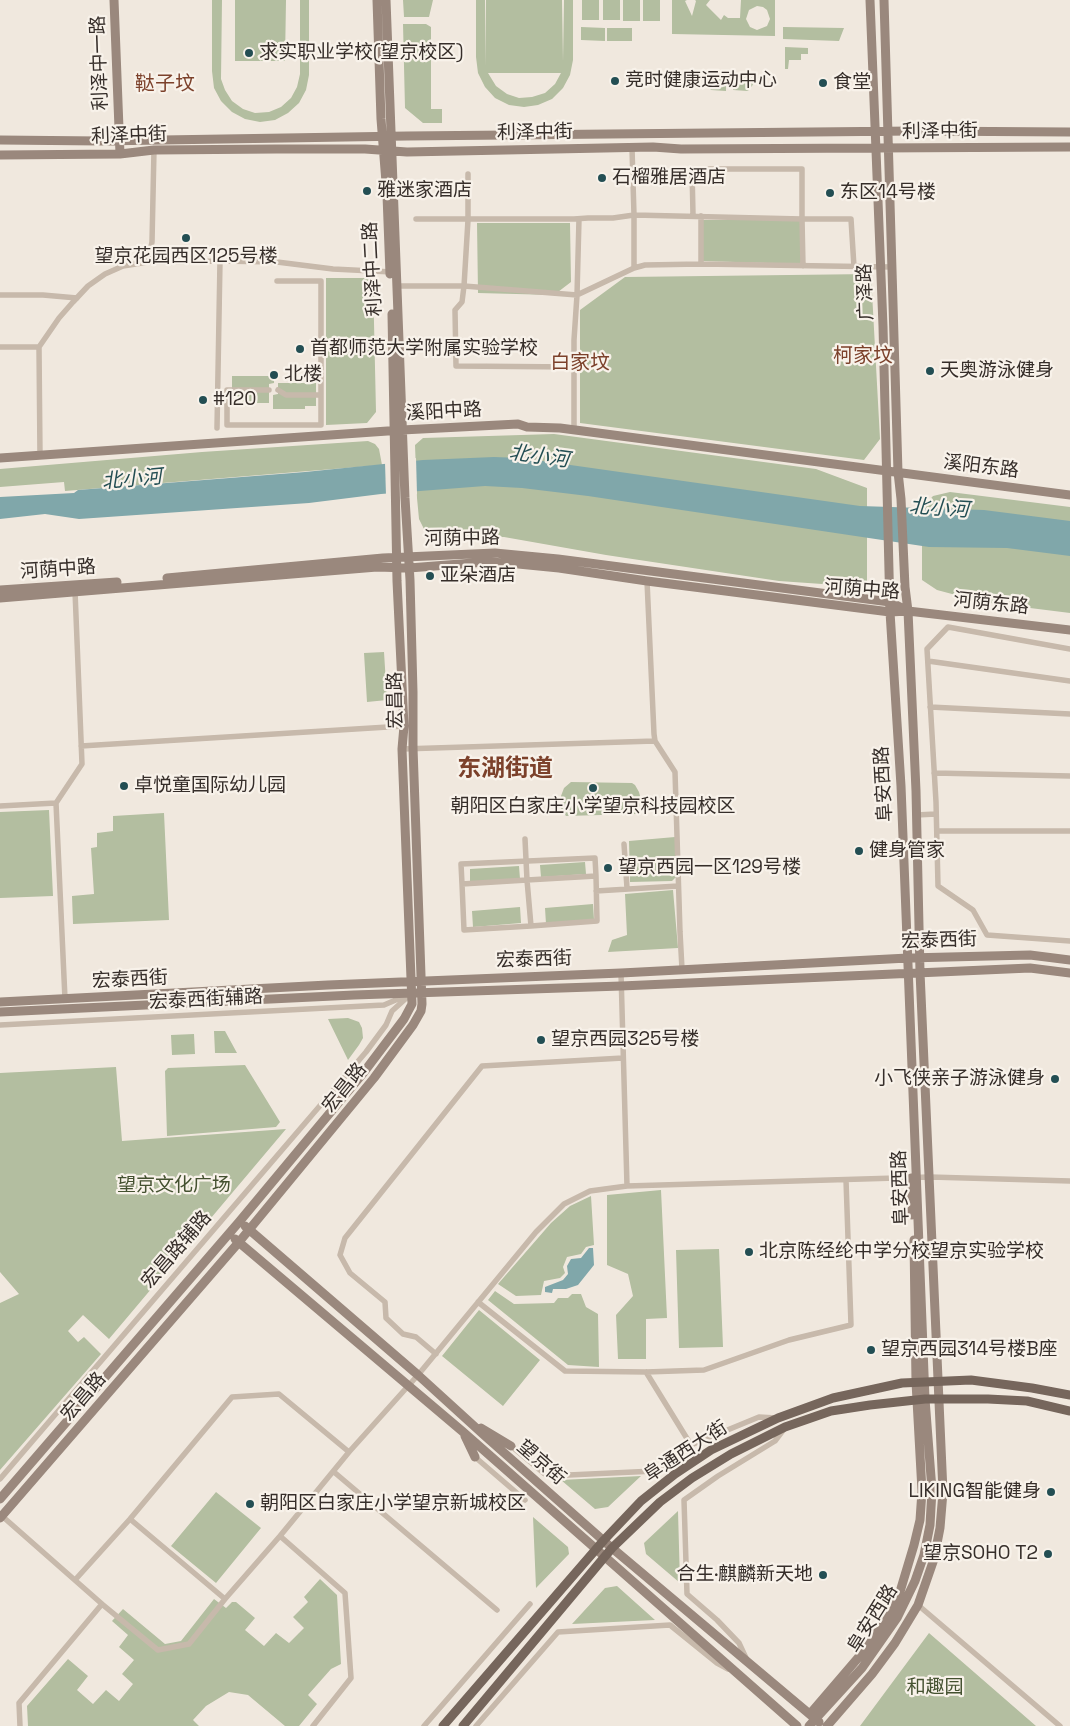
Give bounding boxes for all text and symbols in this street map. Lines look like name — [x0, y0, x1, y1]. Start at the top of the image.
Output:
street label: 利泽中一路 — [87, 15, 113, 111]
place label: 求实职业学校(望京校区) — [259, 42, 463, 64]
marker: 求实职业学校(望京校区) — [243, 47, 255, 59]
place label: 竞时健康运动中心 — [625, 70, 777, 92]
place label: 食堂 — [833, 72, 871, 94]
district label: 鞑子坟 — [135, 73, 195, 97]
marker: 竞时健康运动中心 — [609, 75, 621, 87]
marker: 食堂 — [817, 77, 829, 89]
street label: 利泽中街 — [902, 120, 978, 144]
street label: 利泽中街 — [497, 121, 573, 145]
street label: 利泽中街 — [91, 123, 167, 149]
place label: 石榴雅居酒店 — [612, 167, 726, 189]
marker: 石榴雅居酒店 — [596, 172, 608, 184]
place label: 雅迷家酒店 — [377, 180, 472, 202]
place label: 东区14号楼 — [840, 182, 936, 204]
marker: 雅迷家酒店 — [361, 185, 373, 197]
marker: 东区14号楼 — [824, 187, 836, 199]
street label: 利泽中二路 — [359, 221, 387, 317]
marker: 望京花园西区125号楼 — [180, 232, 192, 244]
place label: 望京花园西区125号楼 — [95, 246, 277, 268]
street label: 广泽路 — [854, 263, 878, 321]
place label: 首都师范大学附属实验学校 — [310, 338, 538, 360]
marker: 首都师范大学附属实验学校 — [294, 343, 306, 355]
district label: 柯家坟 — [833, 345, 893, 369]
district label: 白家坟 — [550, 352, 610, 376]
place label: 天奥游泳健身 — [940, 360, 1054, 382]
place label: 北楼 — [284, 364, 322, 386]
marker: 天奥游泳健身 — [924, 365, 936, 377]
marker: 北楼 — [268, 369, 280, 381]
place label: #120 — [213, 389, 257, 411]
marker: #120 — [197, 394, 209, 406]
street label: 溪阳中路 — [405, 399, 483, 425]
water label: 北小河 — [508, 441, 570, 473]
street label: 溪阳东路 — [942, 451, 1020, 483]
water label: 北小河 — [101, 465, 163, 495]
water label: 北小河 — [908, 495, 970, 523]
street label: 河荫中路 — [424, 527, 500, 551]
street label: 河荫中路 — [19, 556, 97, 584]
place label: 亚朵酒店 — [440, 565, 516, 587]
marker: 亚朵酒店 — [424, 570, 436, 582]
street label: 河荫中路 — [823, 576, 901, 604]
street label: 河荫东路 — [952, 589, 1030, 619]
street label: 宏昌路 — [384, 671, 408, 729]
street label: 阜安西路 — [871, 745, 897, 823]
district label: 东湖街道 — [457, 755, 553, 783]
place label: 卓悦童国际幼儿园 — [134, 775, 286, 797]
marker: 卓悦童国际幼儿园 — [118, 780, 130, 792]
marker: 朝阳区白家庄小学望京科技园校区 — [587, 782, 599, 794]
place label: 朝阳区白家庄小学望京科技园校区 — [451, 796, 735, 818]
place label: 健身管家 — [869, 840, 945, 862]
marker: 健身管家 — [853, 845, 865, 857]
place label: 望京西园一区129号楼 — [618, 857, 801, 879]
marker: 望京西园一区129号楼 — [602, 862, 614, 874]
street label: 宏泰西街 — [901, 928, 977, 954]
street label: 宏泰西街 — [496, 947, 572, 973]
street label: 宏泰西街 — [91, 967, 169, 993]
street label: 宏泰西街辅路 — [148, 986, 264, 1014]
place label: 望京西园325号楼 — [551, 1029, 699, 1051]
marker: 望京西园325号楼 — [535, 1034, 547, 1046]
street label: 宏昌路 — [318, 1059, 372, 1117]
place label: 小飞侠亲子游泳健身 — [874, 1068, 1045, 1090]
marker: 小飞侠亲子游泳健身 — [1049, 1073, 1061, 1085]
street label: 阜安西路 — [888, 1150, 914, 1226]
park label: 望京文化广场 — [117, 1175, 231, 1197]
street label: 宏昌路辅路 — [137, 1207, 217, 1293]
place label: 北京陈经纶中学分校望京实验学校 — [759, 1241, 1044, 1263]
marker: 北京陈经纶中学分校望京实验学校 — [743, 1246, 755, 1258]
place label: 望京西园314号楼B座 — [881, 1339, 1058, 1361]
marker: 望京西园314号楼B座 — [865, 1344, 877, 1356]
street label: 宏昌路 — [57, 1368, 111, 1426]
street label: 阜通西大街 — [640, 1417, 732, 1487]
street label: 望京街 — [512, 1436, 570, 1490]
place label: LIKING智能健身 — [909, 1481, 1041, 1503]
marker: LIKING智能健身 — [1045, 1486, 1057, 1498]
place label: 朝阳区白家庄小学望京新城校区 — [260, 1493, 526, 1515]
marker: 朝阳区白家庄小学望京新城校区 — [244, 1498, 256, 1510]
place label: 望京SOHO T2 — [923, 1543, 1038, 1565]
marker: 望京SOHO T2 — [1042, 1548, 1054, 1560]
place label: 合生·麒麟新天地 — [676, 1564, 813, 1586]
marker: 合生·麒麟新天地 — [817, 1569, 829, 1581]
street label: 阜安西路 — [843, 1581, 903, 1657]
park label: 和趣园 — [907, 1677, 963, 1699]

